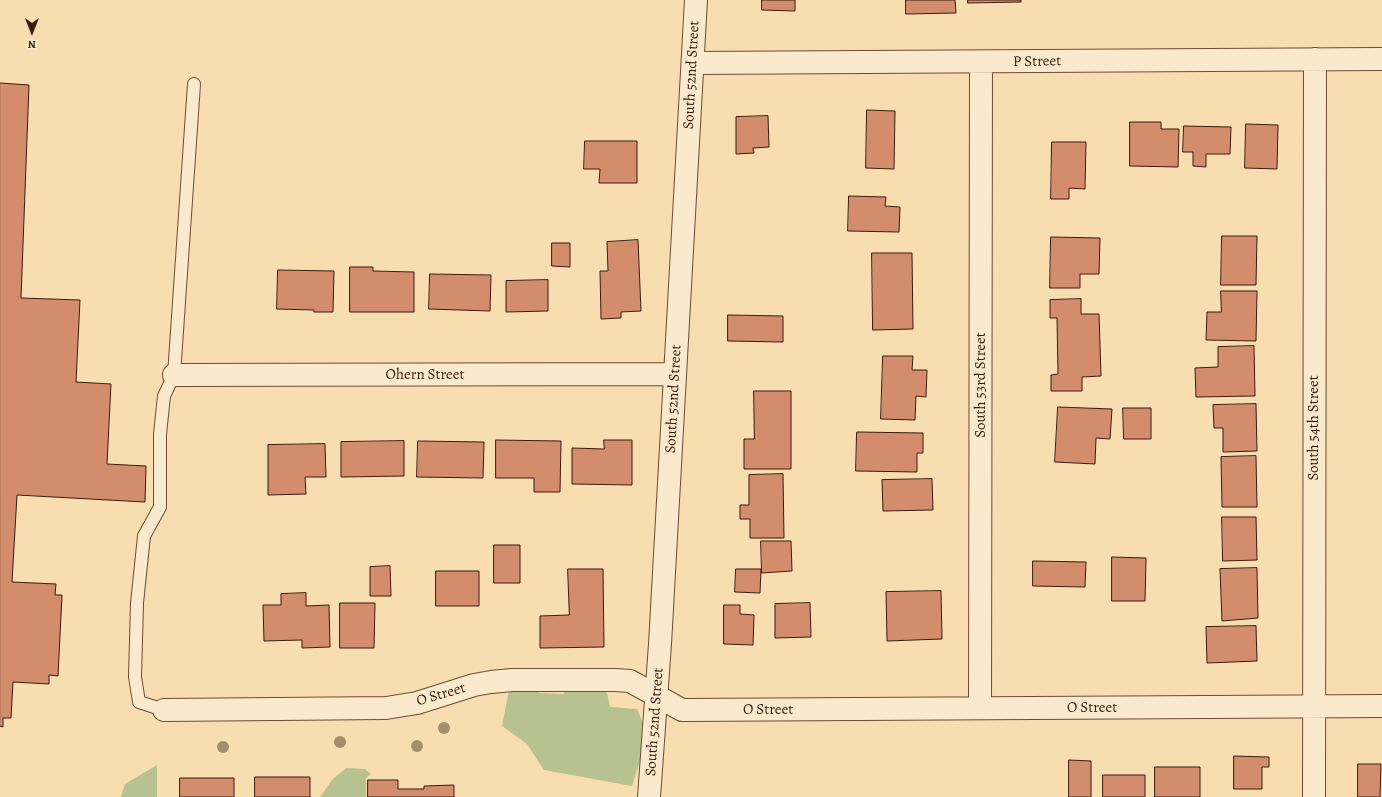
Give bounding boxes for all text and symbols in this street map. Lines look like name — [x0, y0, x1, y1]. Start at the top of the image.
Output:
north arrow — [12, 12, 52, 52]
street label: South 52nd Street — [680, 20, 704, 130]
text: N — [28, 37, 36, 52]
street label: P Street — [1013, 53, 1061, 71]
street label: South 53rd Street — [972, 332, 990, 438]
street label: South 52nd Street — [662, 344, 686, 454]
street label: Ohern Street — [386, 366, 464, 384]
street label: South 54th Street — [1305, 375, 1323, 481]
street label: South 52nd Street — [642, 667, 668, 777]
street label: O Street — [414, 679, 468, 711]
street label: O Street — [1067, 699, 1117, 717]
street label: O Street — [743, 701, 793, 719]

